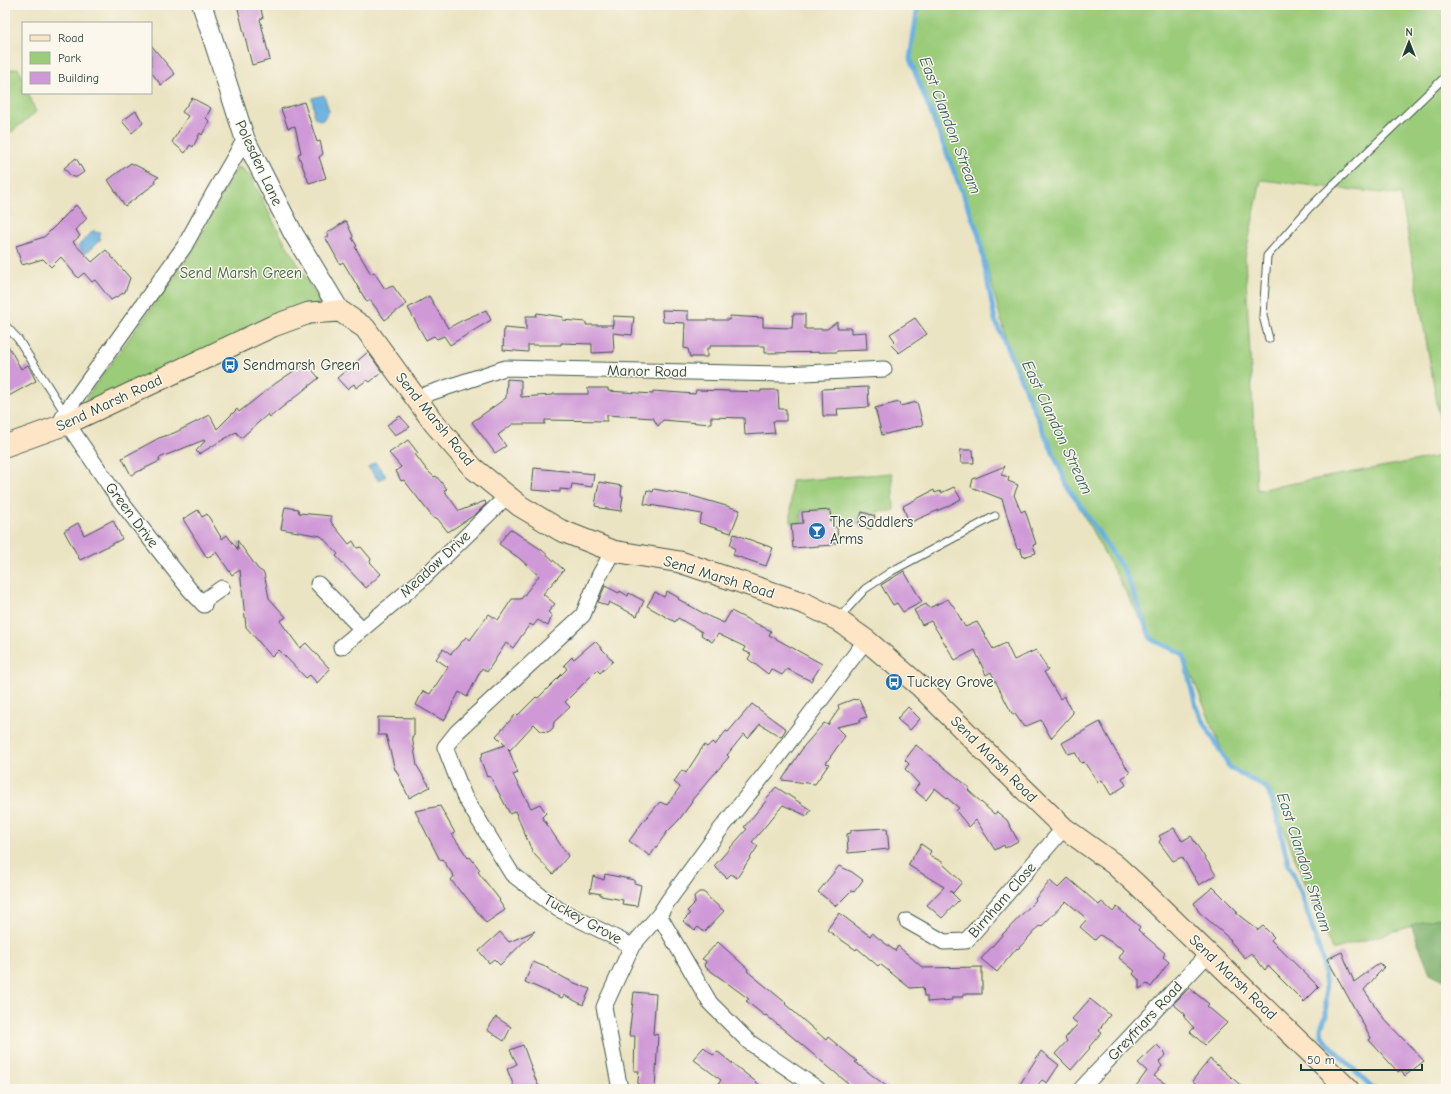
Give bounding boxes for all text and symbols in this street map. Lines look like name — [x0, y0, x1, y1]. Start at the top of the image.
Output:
legend — [22, 22, 152, 94]
north arrow — [1389, 22, 1429, 62]
text: N — [1405, 26, 1413, 39]
text: Road — [58, 31, 84, 45]
text: Park — [58, 51, 81, 65]
water label: East Clandon Stream — [916, 54, 985, 197]
text: Building — [58, 71, 99, 85]
street label: Polesden Lane — [231, 117, 287, 209]
park label: Send Marsh Green — [180, 264, 302, 282]
bus stop icon: Sendmarsh Green — [220, 355, 240, 375]
place label: Sendmarsh Green — [243, 356, 360, 374]
water label: East Clandon Stream — [1018, 358, 1096, 497]
street label: Manor Road — [607, 361, 687, 381]
street label: Send Marsh Road — [392, 369, 478, 469]
street label: Send Marsh Road — [53, 371, 165, 435]
street label: Green Drive — [102, 479, 163, 552]
place label: The Saddlers Arms — [830, 513, 913, 548]
bar icon: The Saddlers Arms — [807, 521, 827, 541]
street label: Meadow Drive — [396, 526, 474, 601]
street label: Send Marsh Road — [661, 552, 777, 602]
bus stop icon: Tuckey Grove — [884, 672, 904, 692]
place label: Tuckey Grove — [907, 673, 994, 691]
street label: Send Marsh Road — [947, 712, 1041, 806]
water label: East Clandon Stream — [1273, 790, 1335, 934]
street label: Birnham Close — [964, 858, 1040, 941]
street label: Tuckey Grove — [541, 890, 626, 948]
street label: Send Marsh Road — [1185, 931, 1281, 1023]
street label: Greyfriars Road — [1104, 978, 1186, 1064]
scale bar — [1301, 1046, 1422, 1072]
text: 50 m — [1307, 1053, 1335, 1067]

